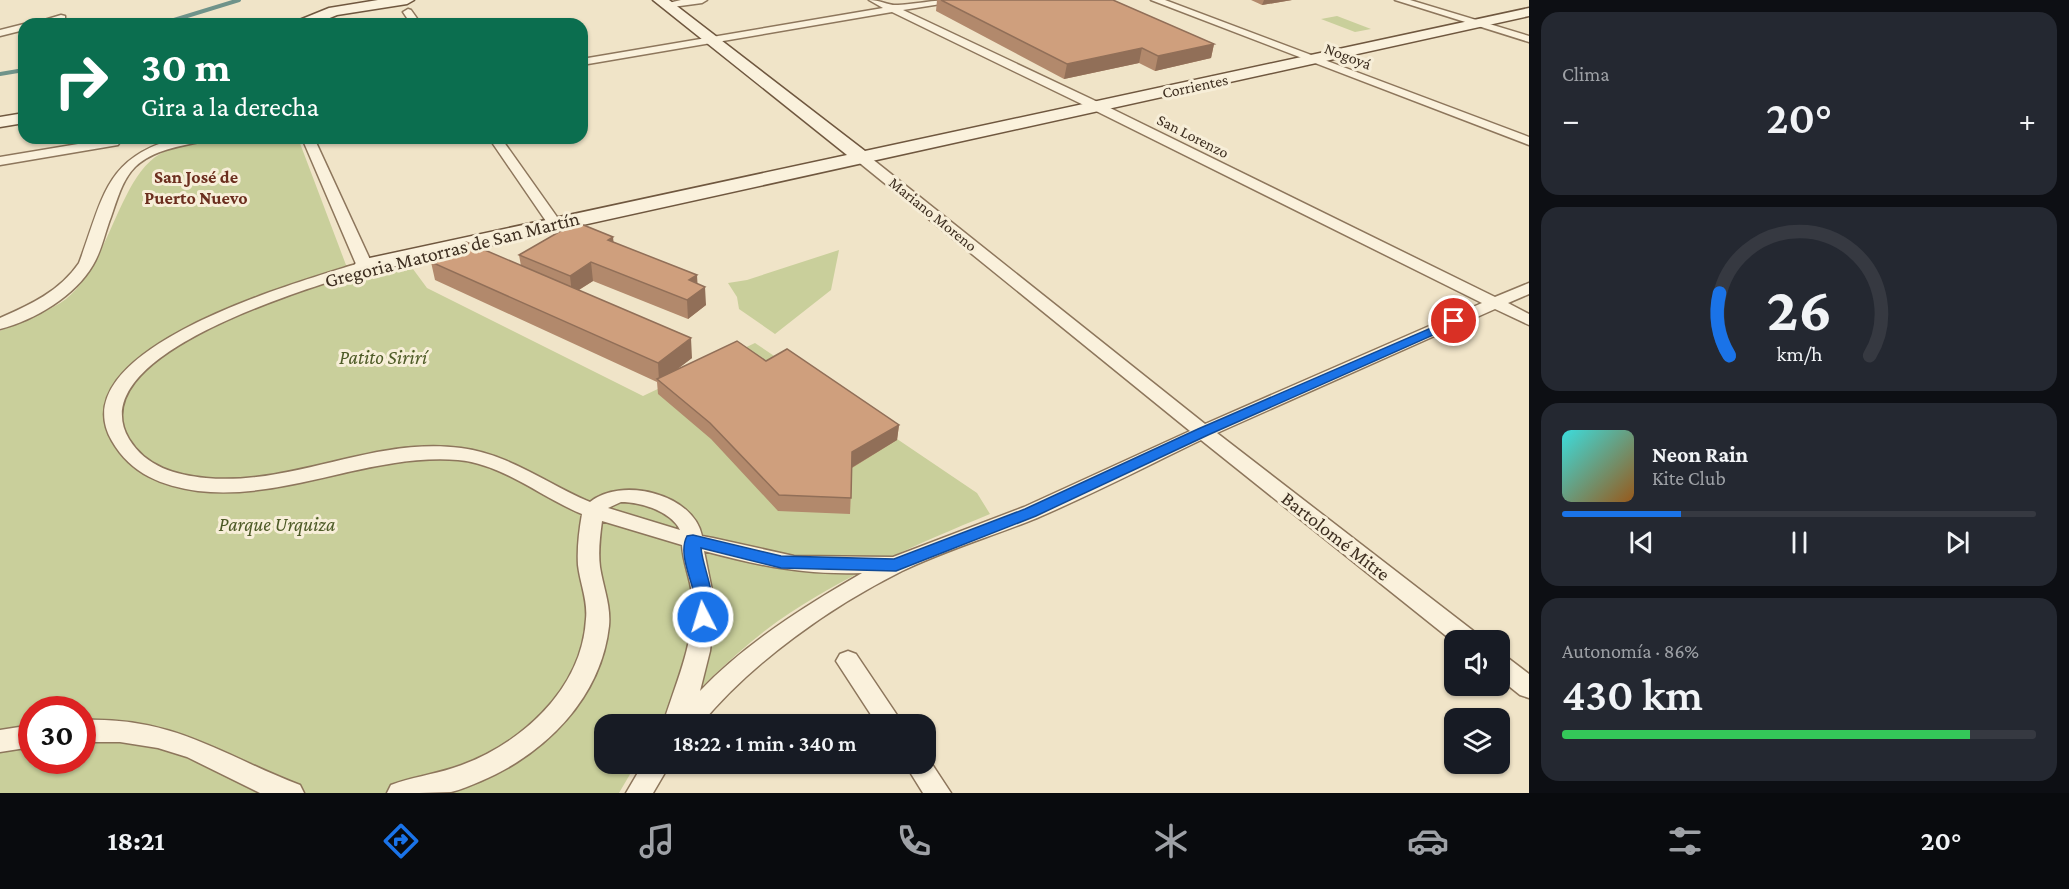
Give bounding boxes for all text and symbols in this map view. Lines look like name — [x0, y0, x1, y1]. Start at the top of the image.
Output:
street label: Nogoyá — [1322, 39, 1374, 74]
icon: right — [42, 42, 120, 120]
text: 30 m — [141, 43, 231, 90]
text: Clima — [1562, 63, 1610, 85]
street label: Corrientes — [1160, 71, 1230, 101]
text: Gira a la derecha — [141, 92, 319, 122]
text: 20° — [1766, 93, 1832, 143]
text: − — [1562, 101, 1579, 138]
text: + — [2019, 101, 2036, 138]
street label: San Lorenzo — [1154, 111, 1232, 161]
district label: San José de Puerto Nuevo — [144, 167, 248, 208]
street label: Mariano Moreno — [886, 174, 980, 255]
street label: Gregoria Matorras de San Martín — [322, 207, 582, 292]
text: 26 — [1766, 274, 1832, 343]
pin — [1428, 295, 1479, 346]
icon: arrive — [1437, 304, 1470, 337]
text: km/h — [1776, 342, 1823, 366]
park label: Patito Sirirí — [339, 346, 430, 368]
text: Neon Rain — [1652, 442, 1748, 467]
text: Kite Club — [1652, 467, 1726, 489]
street label: Bartolomé Mitre — [1277, 487, 1395, 585]
park label: Parque Urquiza — [219, 513, 335, 536]
icon: previous — [1625, 526, 1658, 559]
icon: pause — [1783, 526, 1816, 559]
icon: next — [1941, 526, 1974, 559]
position arrow — [671, 585, 735, 649]
map controls — [1444, 630, 1510, 774]
button: sound — [1444, 630, 1510, 696]
text: Autonomía · 86% — [1562, 640, 1699, 662]
text: 430 km — [1562, 670, 1703, 720]
speed limit sign: 30 — [18, 696, 96, 774]
button: layers — [1444, 708, 1510, 774]
text: 18:22 · 1 min · 340 m — [674, 731, 856, 756]
icon: directions — [380, 820, 422, 862]
icon: music — [636, 820, 678, 862]
icon: phone — [893, 820, 935, 862]
icon: climate — [1150, 820, 1192, 862]
icon: car — [1407, 820, 1449, 862]
icon: filters — [1664, 820, 1706, 862]
text: 18:21 — [107, 826, 165, 856]
text: 20° — [1921, 826, 1961, 856]

